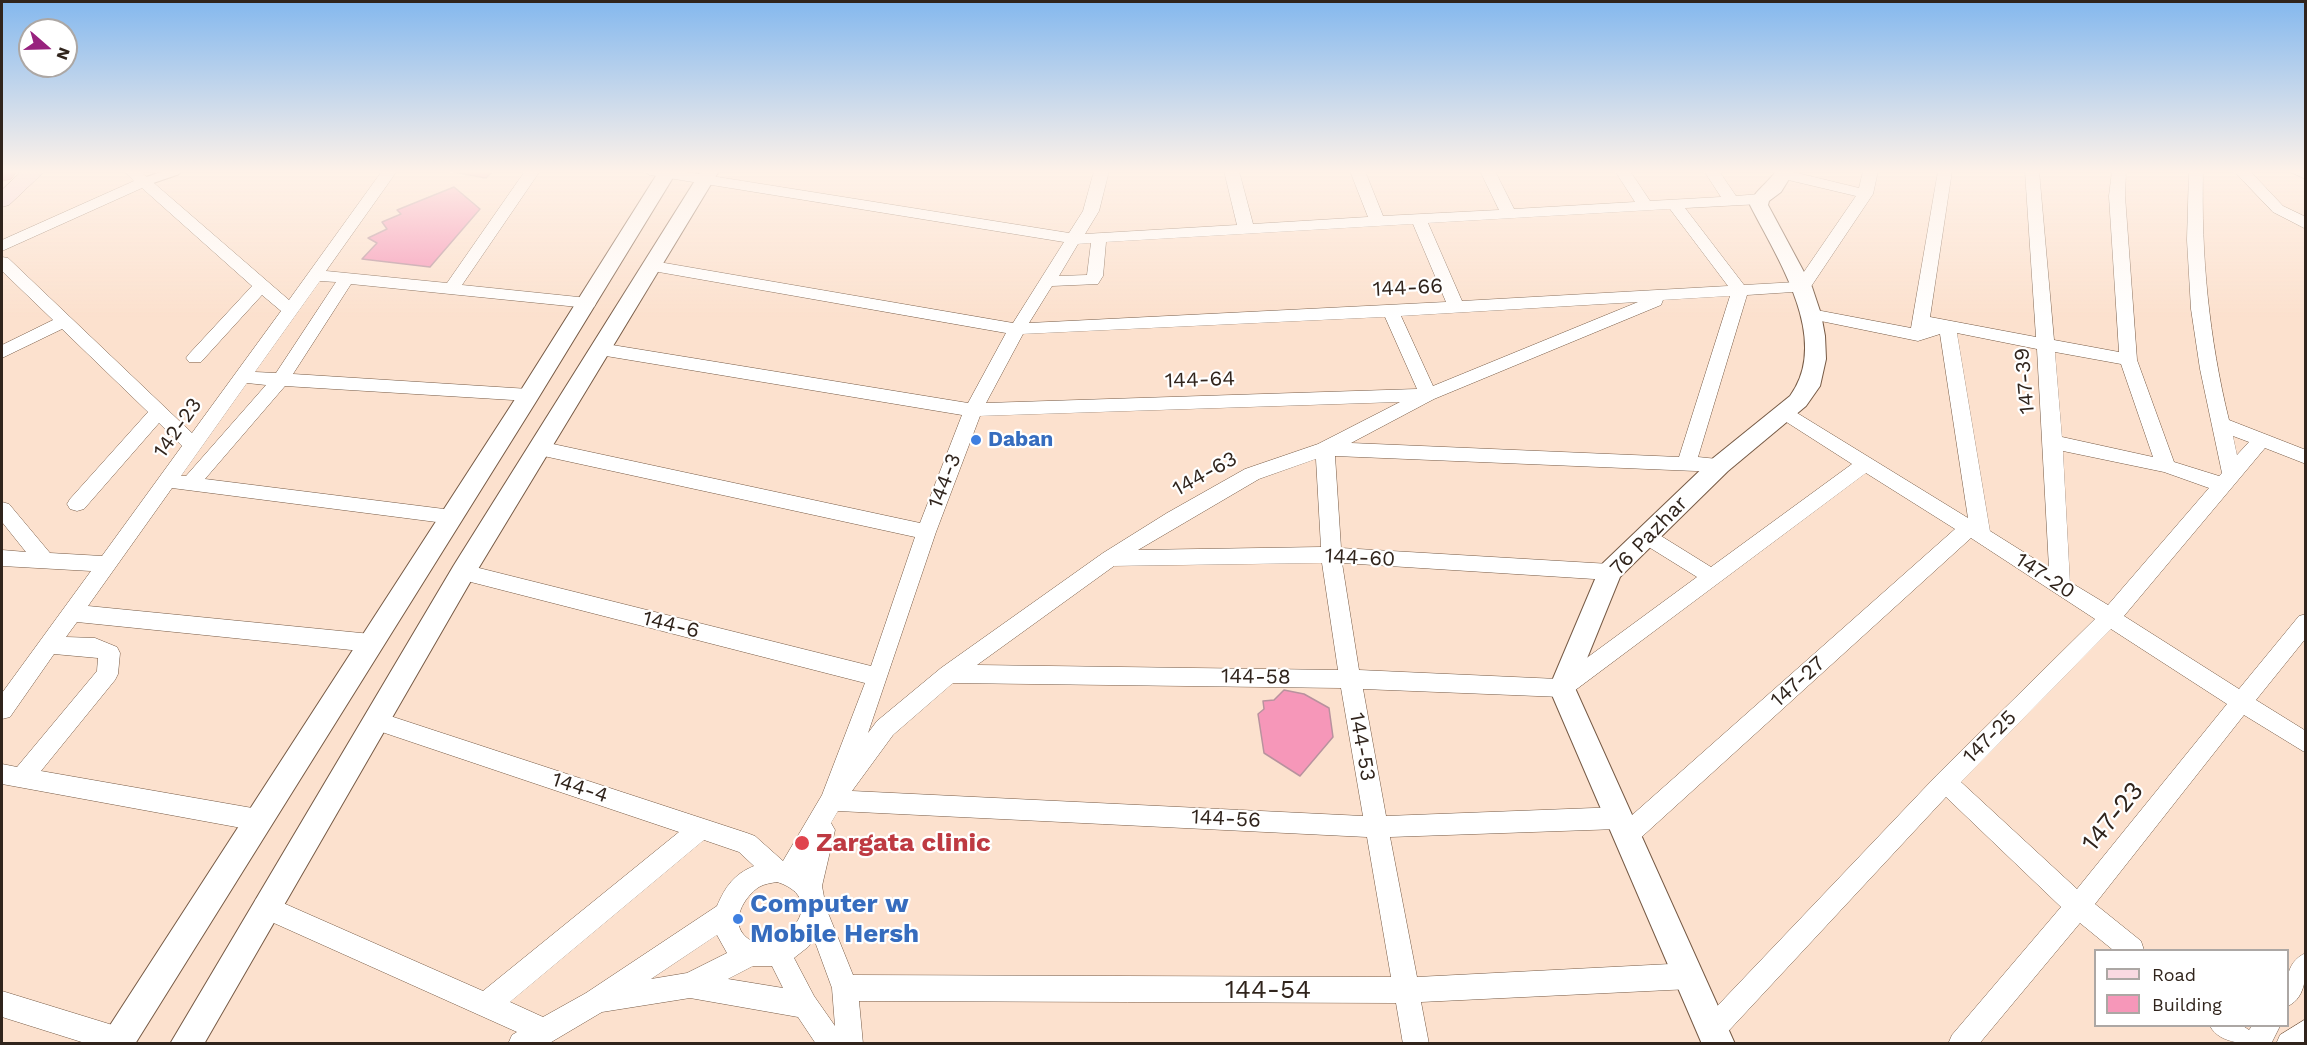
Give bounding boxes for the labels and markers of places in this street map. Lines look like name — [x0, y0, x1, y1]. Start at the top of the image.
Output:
place label: Daban — [988, 427, 1053, 453]
marker: Daban — [969, 433, 983, 447]
place label: Zargata clinic — [816, 827, 991, 859]
marker: Zargata clinic — [793, 834, 811, 852]
place label: Computer w Mobile Hersh — [750, 888, 919, 950]
marker: Computer w Mobile Hersh — [731, 912, 745, 926]

